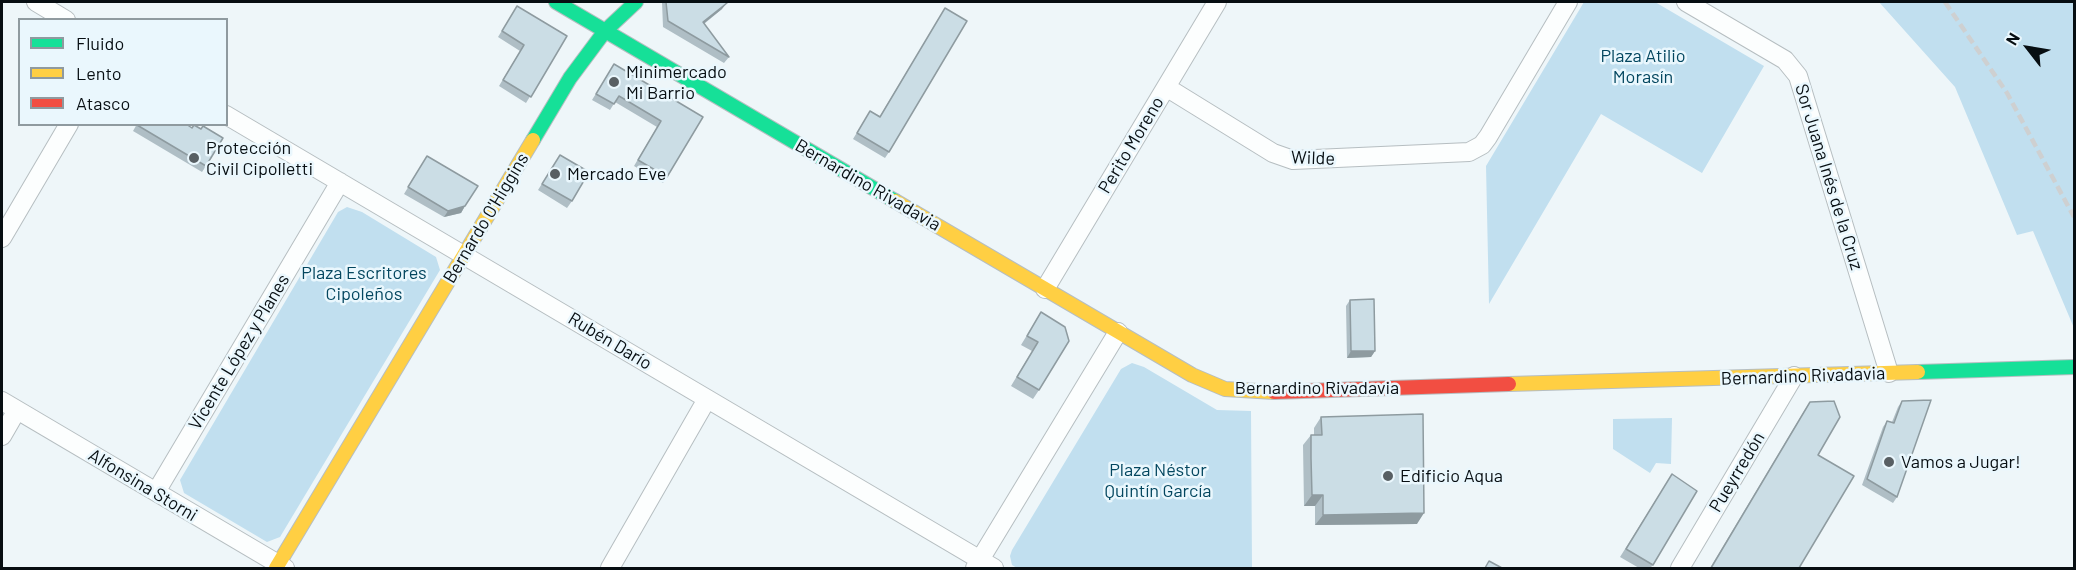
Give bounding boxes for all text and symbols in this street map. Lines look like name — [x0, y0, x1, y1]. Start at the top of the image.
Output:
legend — [18, 18, 228, 126]
north arrow — [1998, 18, 2058, 78]
text: N — [2001, 29, 2023, 48]
text: Fluido — [76, 32, 124, 54]
park label: Plaza Atilio Morasín — [1600, 45, 1686, 88]
place label: Minimercado Mi Barrio — [626, 61, 727, 104]
text: Lento — [76, 62, 122, 84]
marker: Minimercado Mi Barrio — [607, 75, 621, 89]
street label: Sor Juana Inés de la Cruz — [1790, 81, 1868, 273]
text: Atasco — [76, 92, 130, 114]
street label: Perito Moreno — [1094, 93, 1168, 197]
street label: Bernardino Rivadavia — [791, 134, 945, 236]
place label: Protección Civil Cipolletti — [206, 137, 313, 180]
street label: Wilde — [1291, 146, 1335, 170]
street label: Bernardo O'Higgins — [439, 149, 533, 287]
marker: Protección Civil Cipolletti — [187, 151, 201, 165]
place label: Mercado Eve — [567, 163, 666, 185]
marker: Mercado Eve — [548, 167, 562, 181]
park label: Plaza Escritores Cipoleños — [301, 262, 427, 304]
street label: Vicente López y Planes — [184, 270, 294, 434]
street label: Rubén Darío — [564, 308, 656, 374]
street label: Bernardino Rivadavia — [1720, 362, 1886, 390]
street label: Bernardino Rivadavia — [1235, 377, 1399, 399]
street label: Pueyrredón — [1705, 428, 1769, 516]
street label: Alfonsina Storni — [85, 444, 201, 526]
place label: Vamos a Jugar! — [1901, 451, 2021, 473]
marker: Vamos a Jugar! — [1882, 455, 1896, 469]
park label: Plaza Néstor Quintín García — [1105, 459, 1211, 502]
place label: Edificio Aqua — [1400, 465, 1503, 487]
marker: Edificio Aqua — [1381, 469, 1395, 483]

